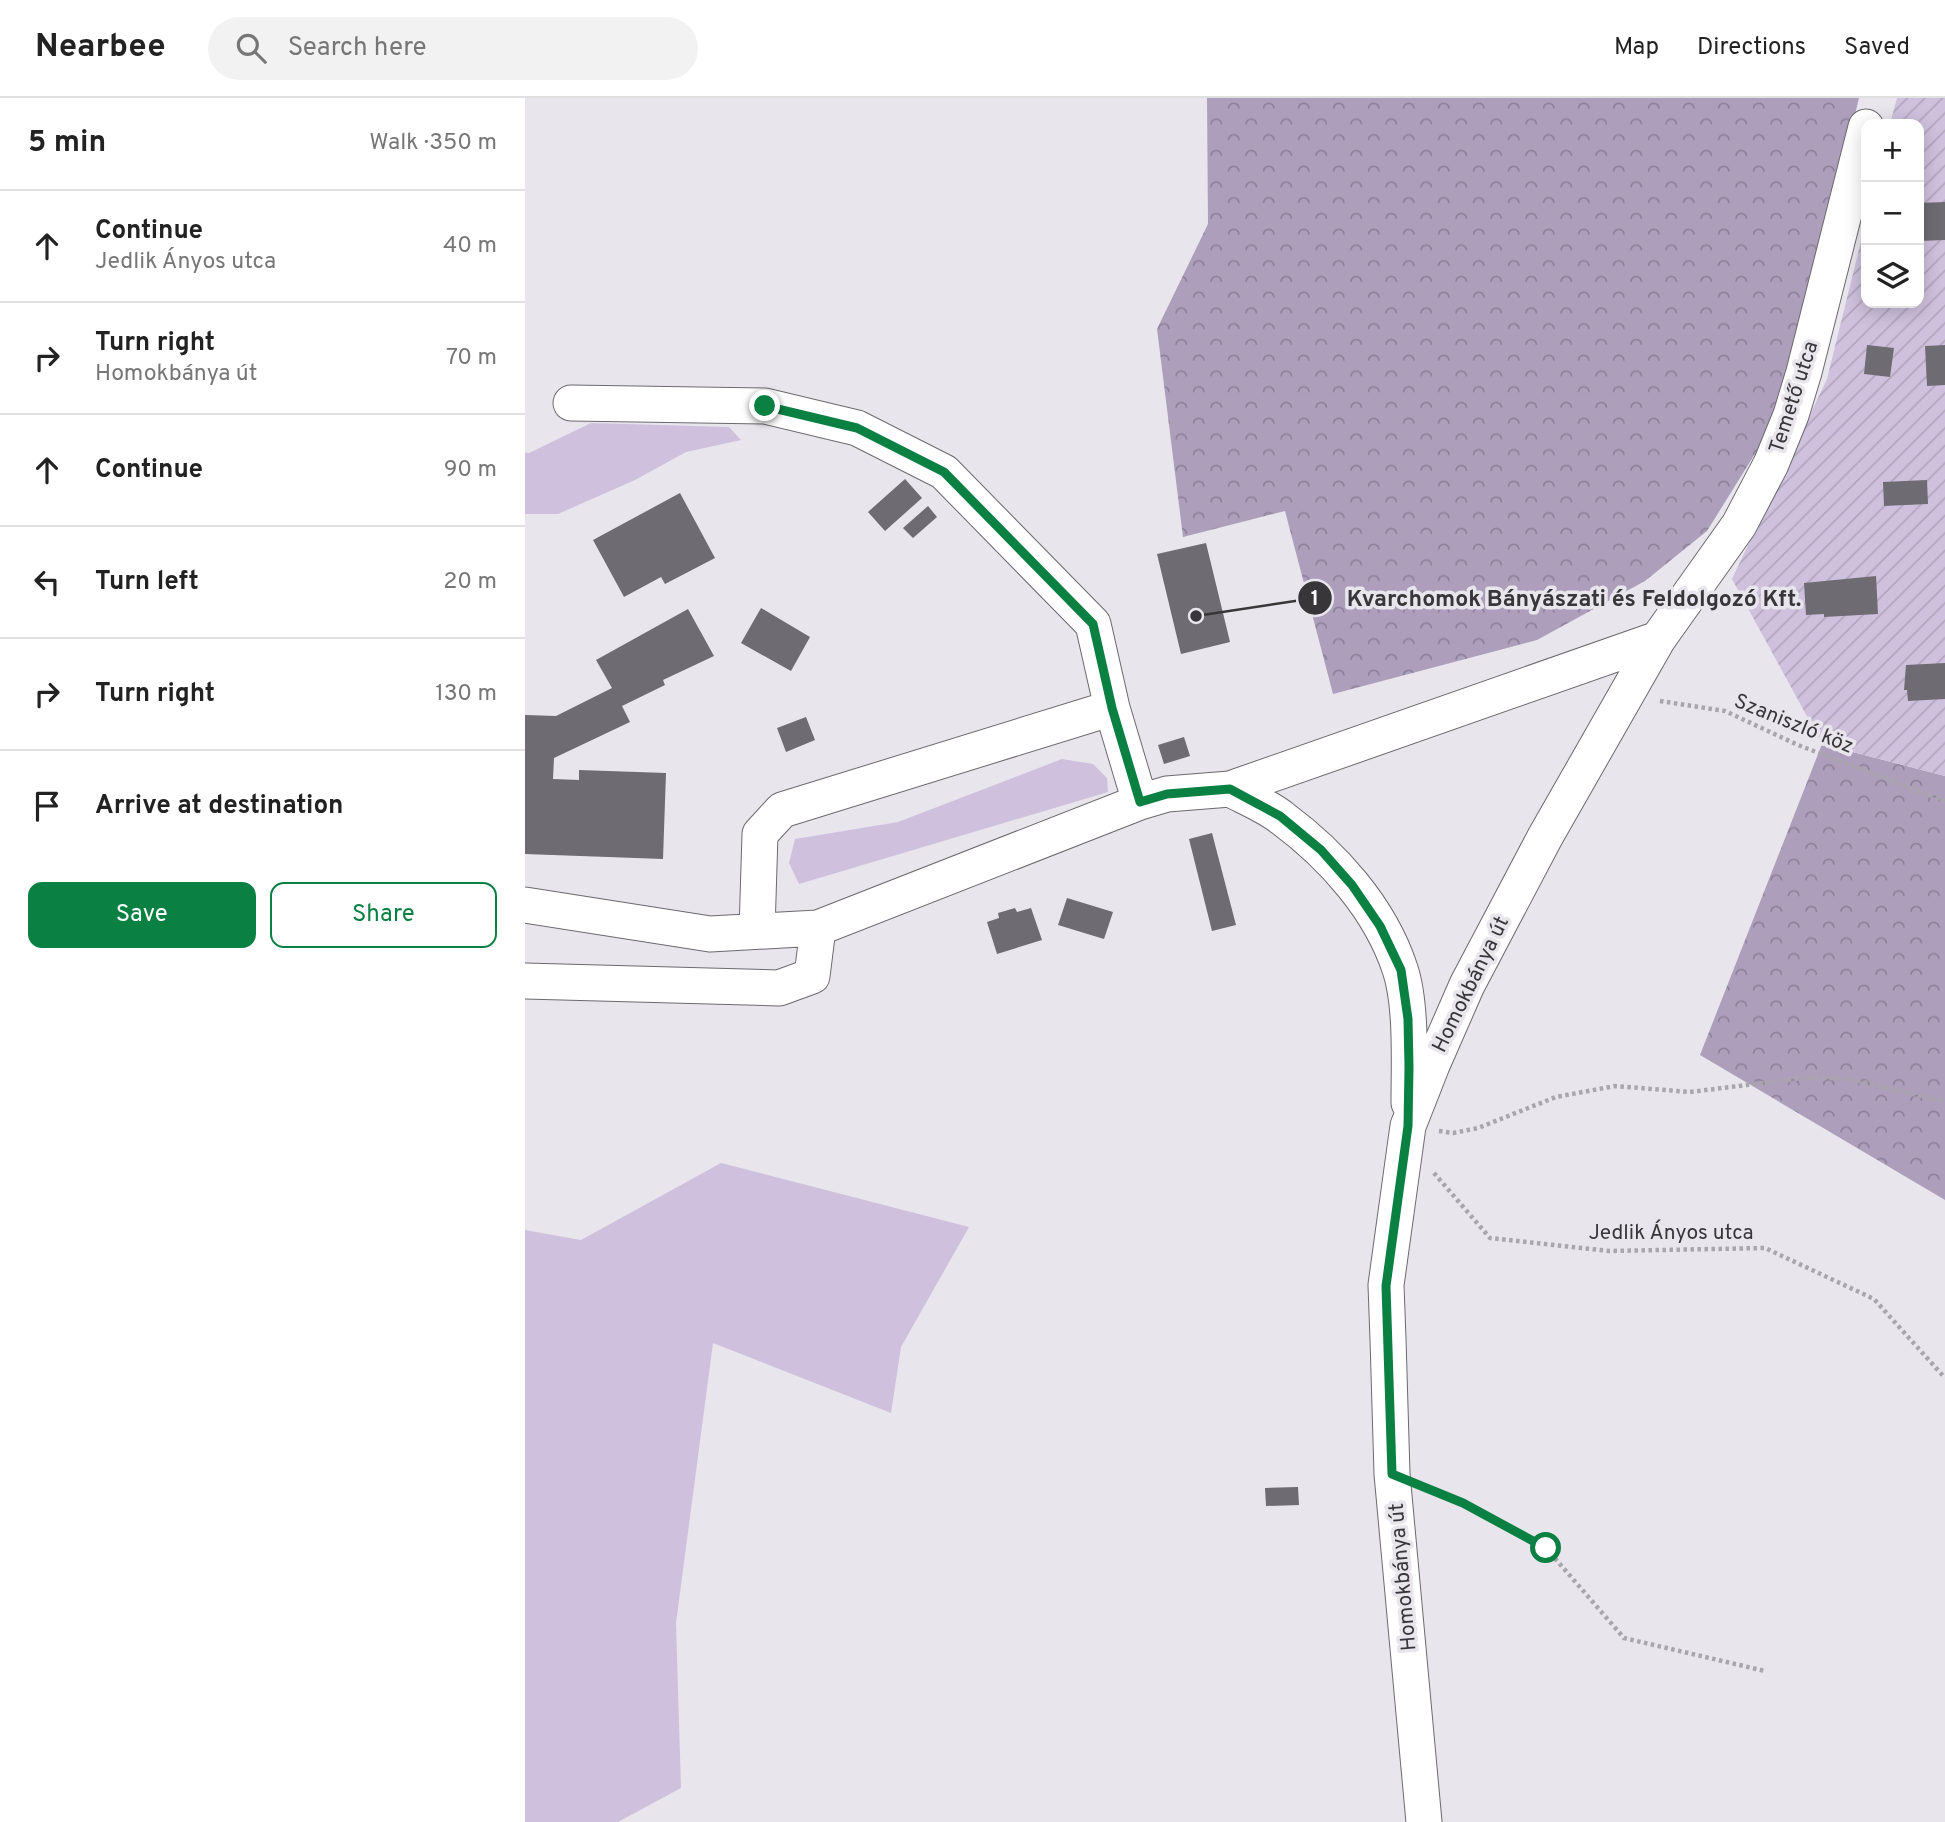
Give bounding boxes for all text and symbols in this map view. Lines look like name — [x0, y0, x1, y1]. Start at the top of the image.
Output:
search box — [208, 17, 698, 80]
text: Nearbee — [35, 27, 166, 69]
icon: search — [232, 29, 270, 67]
text: Search here — [288, 32, 427, 65]
text: Map — [1614, 33, 1659, 63]
text: Directions — [1697, 33, 1806, 63]
text: Saved — [1844, 33, 1910, 63]
map controls — [1861, 119, 1924, 308]
button: + — [1861, 119, 1924, 182]
text: 5 min — [28, 125, 106, 162]
text: Walk · 350 m — [369, 129, 497, 158]
button: − — [1861, 182, 1924, 245]
text: Continue — [95, 215, 203, 248]
icon: ahead — [28, 227, 66, 265]
text: 40 m — [443, 232, 497, 261]
button: layers — [1861, 245, 1924, 308]
text: Jedlik Ányos utca — [95, 248, 276, 277]
text: Turn right — [95, 327, 215, 360]
street label: Temető utca — [1764, 338, 1825, 457]
icon: right — [28, 339, 66, 377]
text: 70 m — [446, 344, 497, 373]
text: Homokbánya út — [95, 360, 258, 389]
route end — [749, 390, 780, 421]
icon: ahead — [28, 451, 66, 489]
text: Continue — [95, 454, 203, 487]
text: 90 m — [444, 456, 497, 485]
icon: left — [28, 563, 66, 601]
text: Turn left — [95, 566, 199, 599]
text: 20 m — [443, 568, 497, 597]
callout: Kvarchomok Bányászati és Feldolgozó Kft. — [1298, 576, 1816, 620]
text: 1 — [1311, 586, 1319, 613]
text: Kvarchomok Bányászati és Feldolgozó Kft. — [1347, 586, 1801, 615]
icon: right — [28, 675, 66, 713]
text: Turn right — [95, 678, 215, 711]
text: 130 m — [435, 680, 497, 709]
street label: Szaniszló köz — [1730, 688, 1857, 761]
icon: arrive — [28, 787, 66, 825]
text: Arrive at destination — [95, 790, 343, 823]
button: Save — [28, 882, 256, 948]
button: Share — [270, 882, 497, 948]
street label: Homokbánya út — [1427, 912, 1516, 1057]
street label: Jedlik Ányos utca — [1588, 1219, 1754, 1247]
street label: Homokbánya út — [1384, 1502, 1423, 1652]
route start — [1530, 1532, 1561, 1563]

